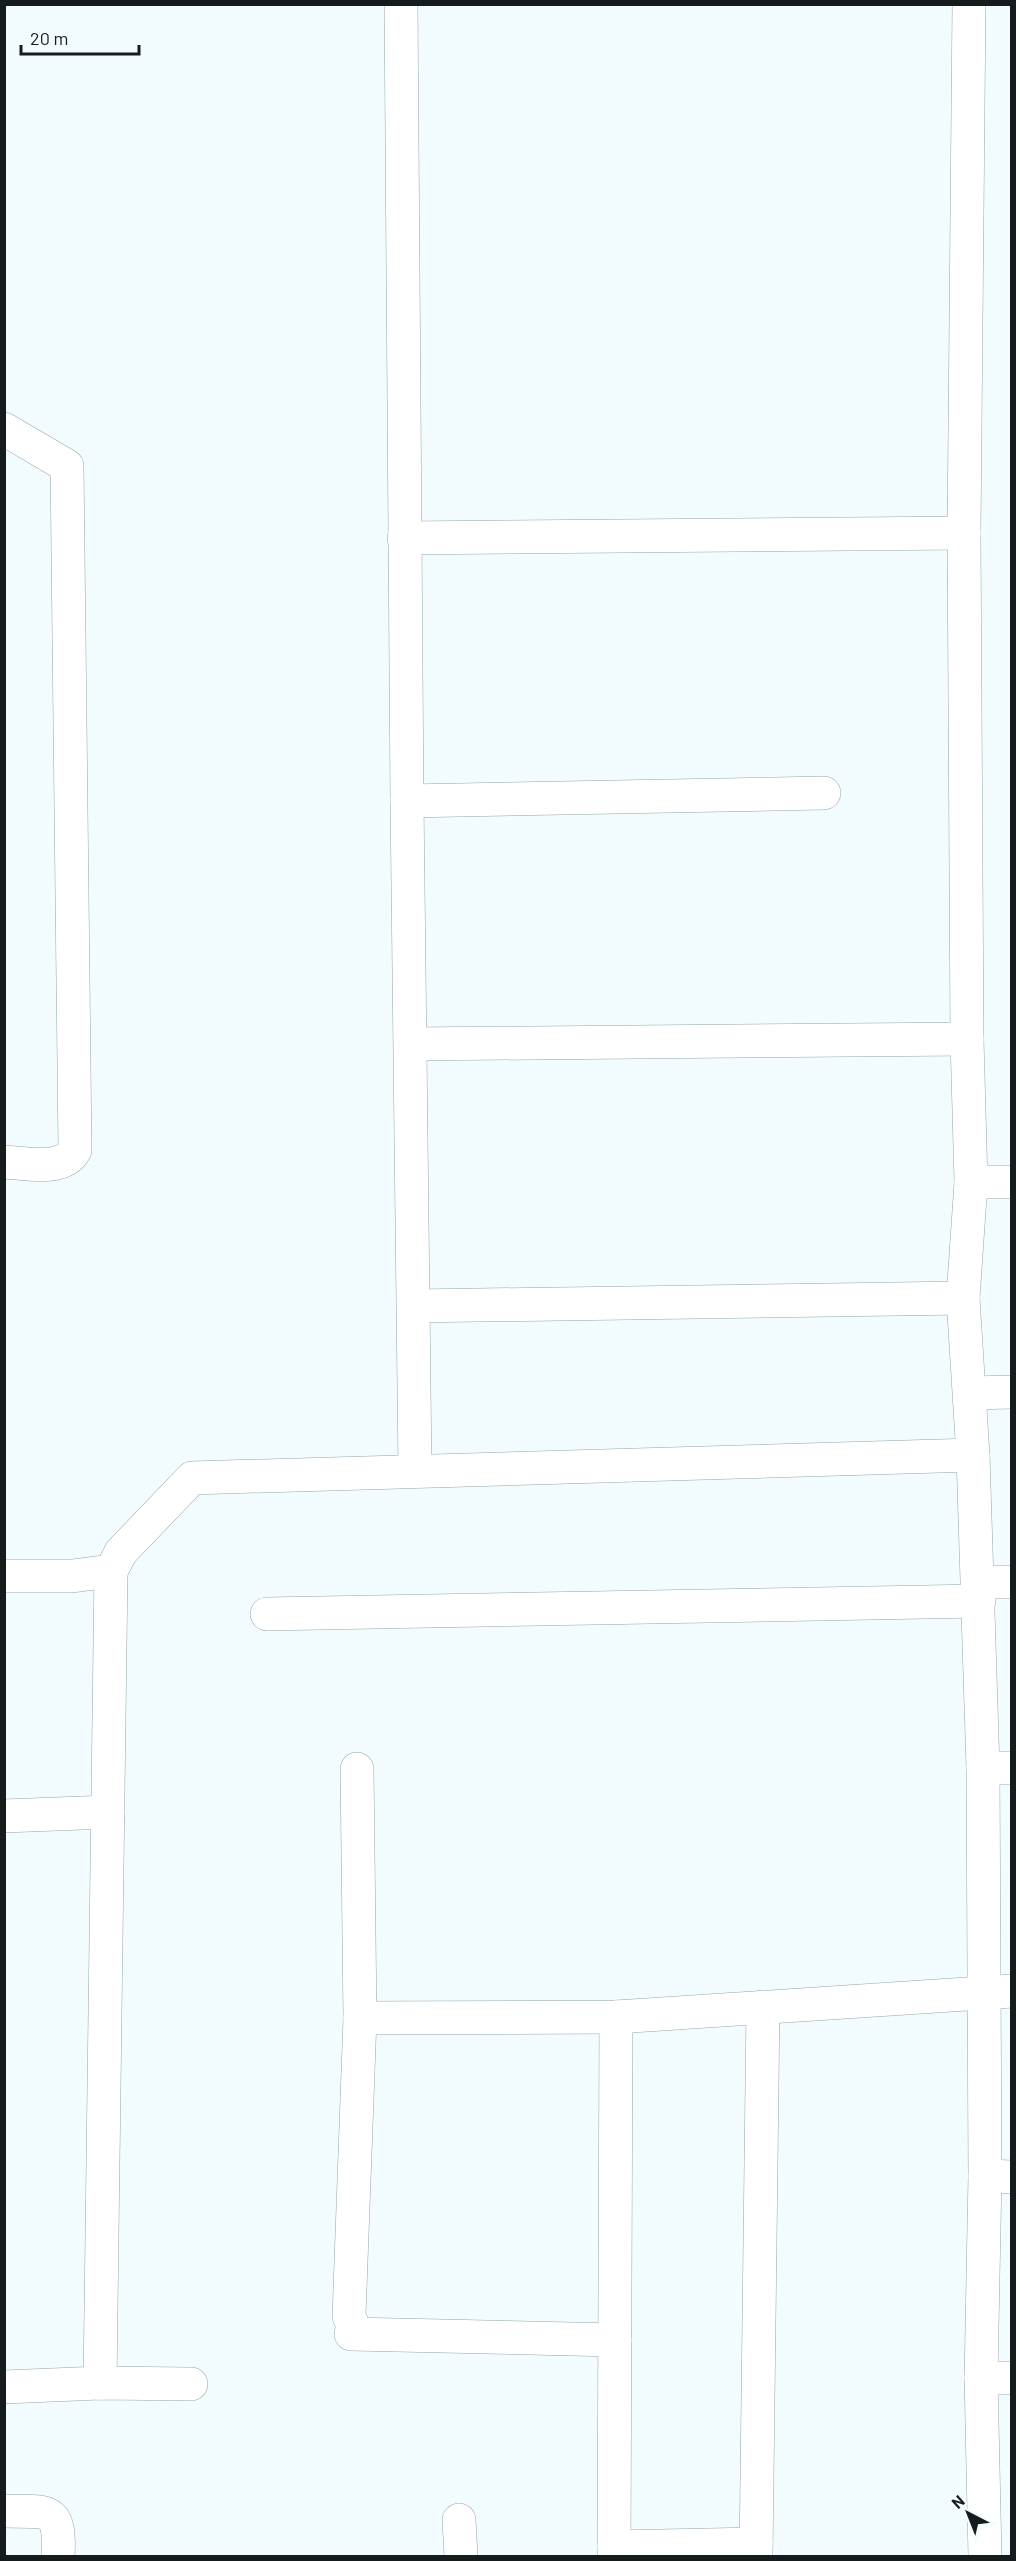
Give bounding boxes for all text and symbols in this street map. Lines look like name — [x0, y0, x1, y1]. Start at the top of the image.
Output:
scale bar — [21, 18, 140, 56]
text: 20 m — [30, 27, 68, 49]
north arrow — [938, 2483, 998, 2543]
text: N — [947, 2491, 968, 2512]

